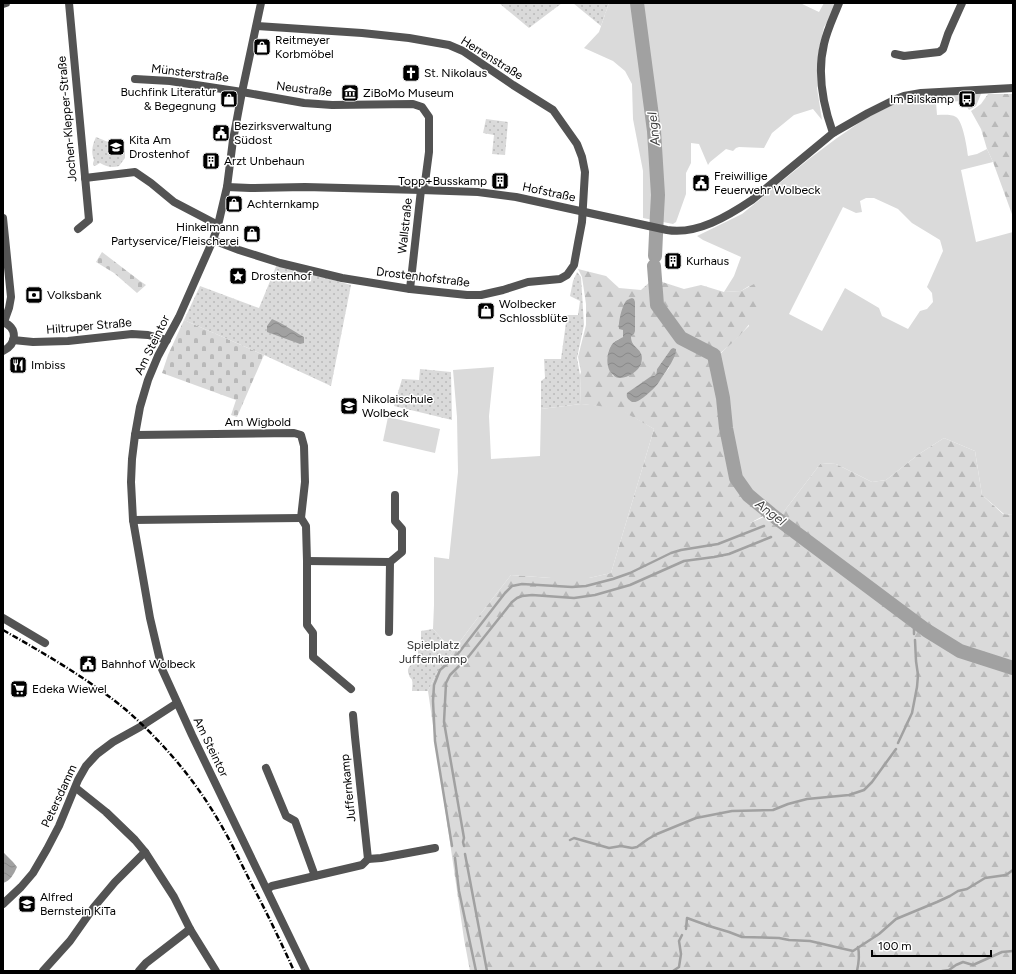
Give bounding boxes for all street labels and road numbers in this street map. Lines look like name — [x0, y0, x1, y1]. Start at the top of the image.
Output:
street label: Herrenstraße — [458, 33, 526, 83]
street label: Jochen-Klepper-Straße — [54, 55, 79, 183]
street label: Münsterstraße — [150, 61, 230, 85]
street label: Neustraße — [275, 79, 333, 99]
street label: Hofstraße — [521, 180, 577, 205]
street label: Wallstraße — [395, 197, 415, 255]
street label: Drostenhofstraße — [375, 264, 471, 290]
street label: Am Steintor — [132, 313, 172, 377]
street label: Hiltruper Straße — [46, 315, 133, 337]
street label: Am Wigbold — [225, 415, 291, 429]
street label: Am Steintor — [191, 715, 231, 779]
street label: Juffernkamp — [337, 753, 359, 823]
street label: Petersdamm — [38, 762, 80, 830]

